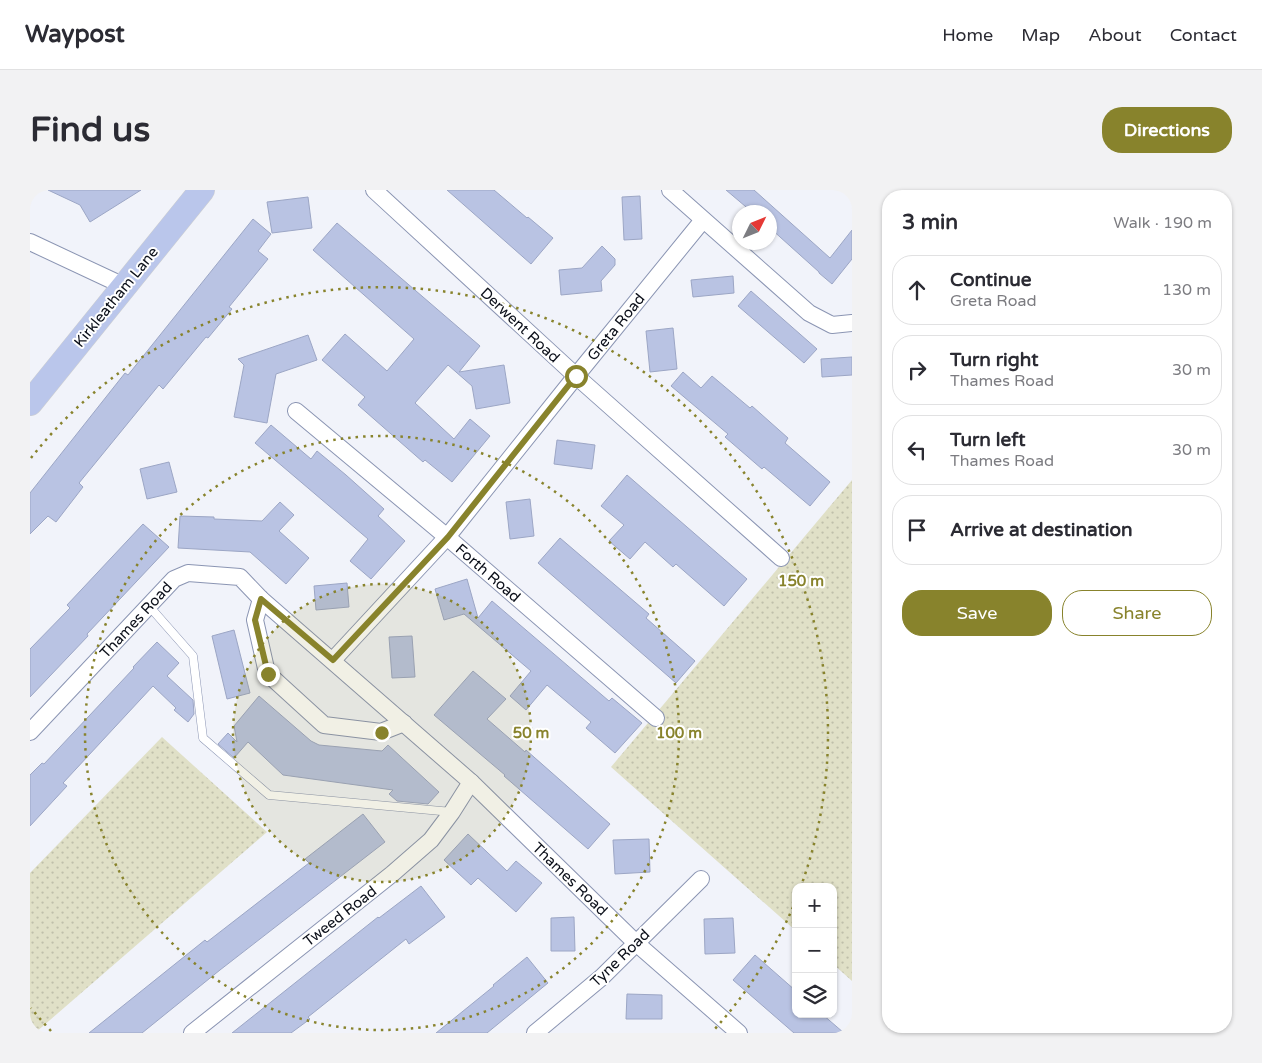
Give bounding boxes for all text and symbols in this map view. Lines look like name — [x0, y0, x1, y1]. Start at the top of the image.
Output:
text: Waypost — [25, 20, 125, 49]
text: Home — [942, 24, 993, 46]
text: Map — [1021, 24, 1060, 46]
text: About — [1088, 24, 1142, 46]
text: Contact — [1170, 24, 1237, 46]
button: Directions — [1102, 107, 1232, 153]
text: Find us — [30, 109, 150, 151]
north arrow — [732, 205, 777, 250]
text: 3 min — [902, 210, 958, 235]
text: Walk · 190 m — [1113, 213, 1212, 233]
street label: Kirkleatham Lane — [70, 243, 162, 351]
text: Continue — [950, 269, 1032, 291]
icon: ahead — [903, 276, 931, 304]
text: 130 m — [1162, 280, 1211, 300]
street label: Derwent Road — [477, 284, 563, 366]
street label: Greta Road — [583, 290, 649, 364]
text: Greta Road — [950, 291, 1037, 311]
text: Turn right — [950, 349, 1038, 371]
icon: right — [903, 356, 931, 384]
text: 30 m — [1172, 360, 1211, 380]
route start — [565, 365, 588, 388]
text: Thames Road — [950, 371, 1054, 391]
text: Turn left — [950, 429, 1026, 451]
icon: left — [903, 436, 931, 464]
text: 30 m — [1172, 440, 1211, 460]
text: Thames Road — [950, 451, 1054, 471]
icon: arrive — [903, 516, 931, 544]
text: Arrive at destination — [950, 519, 1133, 541]
street label: Forth Road — [452, 540, 524, 606]
text: 150 m — [778, 572, 824, 590]
street label: Thames Road — [96, 578, 176, 662]
button: Save — [902, 590, 1052, 636]
button: Share — [1062, 590, 1212, 636]
route end — [257, 663, 280, 686]
centre of rings — [373, 724, 391, 742]
text: 50 m — [513, 724, 549, 742]
text: 100 m — [656, 724, 702, 742]
street label: Thames Road — [529, 839, 611, 919]
street label: Tweed Road — [300, 882, 380, 950]
map controls — [792, 883, 837, 1018]
button: + — [792, 883, 837, 928]
street label: Tyne Road — [587, 925, 653, 991]
button: − — [792, 928, 837, 973]
button: layers — [792, 973, 837, 1018]

